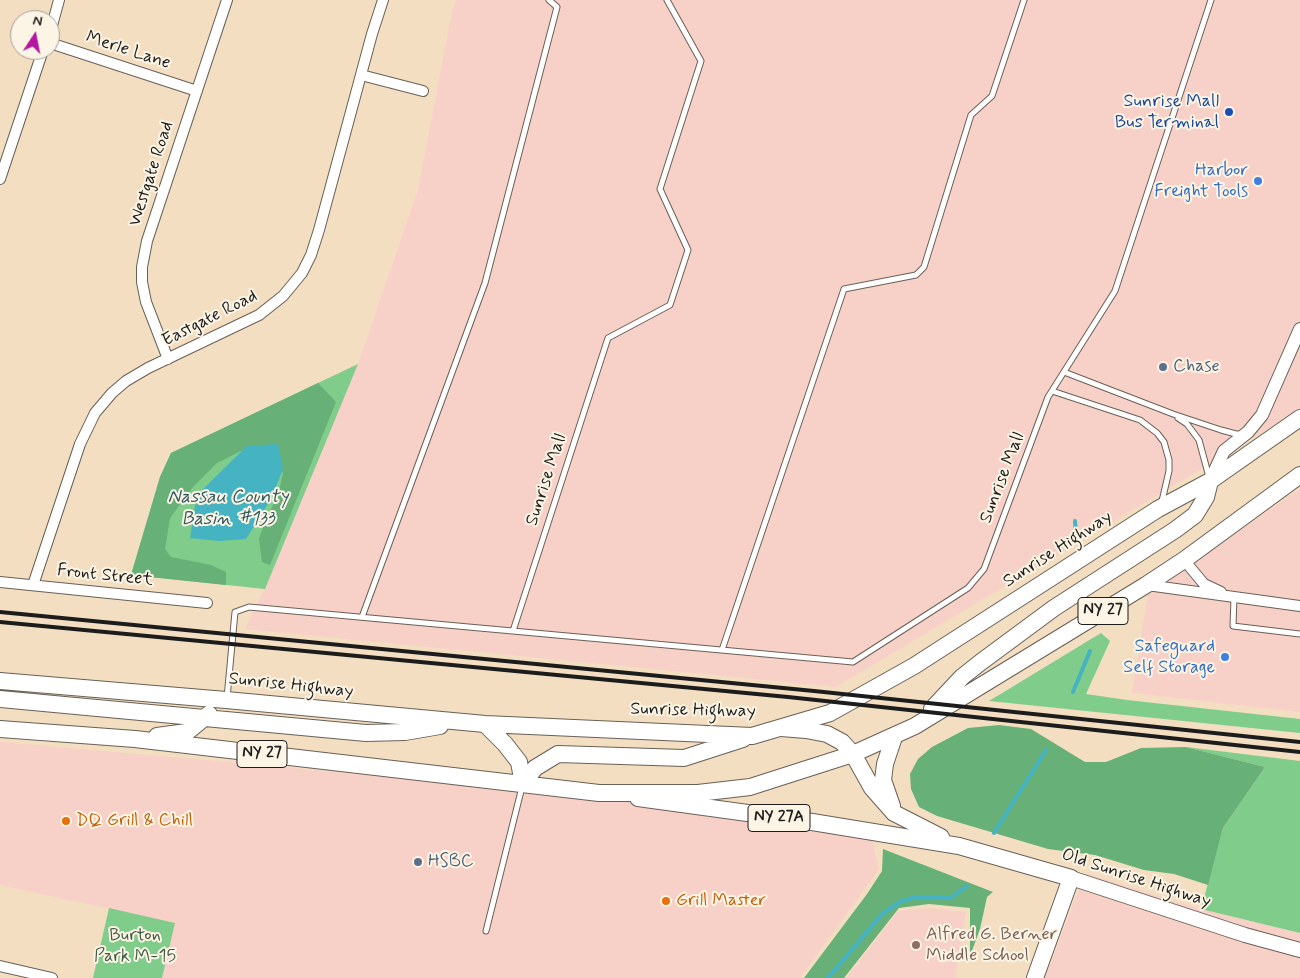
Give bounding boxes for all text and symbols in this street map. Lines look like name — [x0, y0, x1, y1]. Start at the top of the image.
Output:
north arrow — [10, 10, 60, 60]
text: N — [31, 12, 44, 31]
street label: Merle Lane — [83, 27, 173, 75]
place label: Sunrise Mall Bus Terminal — [1115, 91, 1219, 134]
marker: Sunrise Mall Bus Terminal — [1223, 106, 1235, 118]
street label: Westgate Road — [125, 119, 179, 229]
place label: Harbor Freight Tools — [1154, 160, 1248, 202]
marker: Harbor Freight Tools — [1252, 175, 1264, 187]
street label: Eastgate Road — [159, 286, 261, 352]
place label: Chase — [1173, 356, 1220, 378]
marker: Chase — [1157, 361, 1169, 373]
street label: Sunrise Mall — [976, 430, 1030, 526]
street label: Sunrise Mall — [522, 431, 572, 529]
water label: Nassau County Basin #133 — [168, 487, 288, 531]
street label: Sunrise Highway — [1000, 507, 1116, 593]
street label: Front Street — [56, 560, 154, 592]
road number: NY 27 — [1078, 598, 1128, 624]
place label: Safeguard Self Storage — [1123, 636, 1215, 679]
marker: Safeguard Self Storage — [1219, 651, 1231, 663]
street label: Sunrise Highway — [228, 669, 354, 703]
street label: Sunrise Highway — [630, 699, 756, 723]
road number: NY 27 — [237, 741, 287, 768]
road number: NY 27A — [748, 804, 810, 831]
place label: DQ Grill & Chill — [76, 810, 193, 832]
marker: DQ Grill & Chill — [60, 815, 72, 827]
street label: Old Sunrise Highway — [1059, 845, 1213, 913]
place label: HSBC — [428, 851, 474, 873]
marker: HSBC — [412, 856, 424, 868]
place label: Grill Master — [676, 890, 766, 912]
marker: Grill Master — [660, 895, 672, 907]
place label: Alfred G. Berner Middle School — [926, 924, 1057, 966]
park label: Burton Park M-15 — [94, 925, 176, 968]
marker: Alfred G. Berner Middle School — [910, 939, 922, 951]

